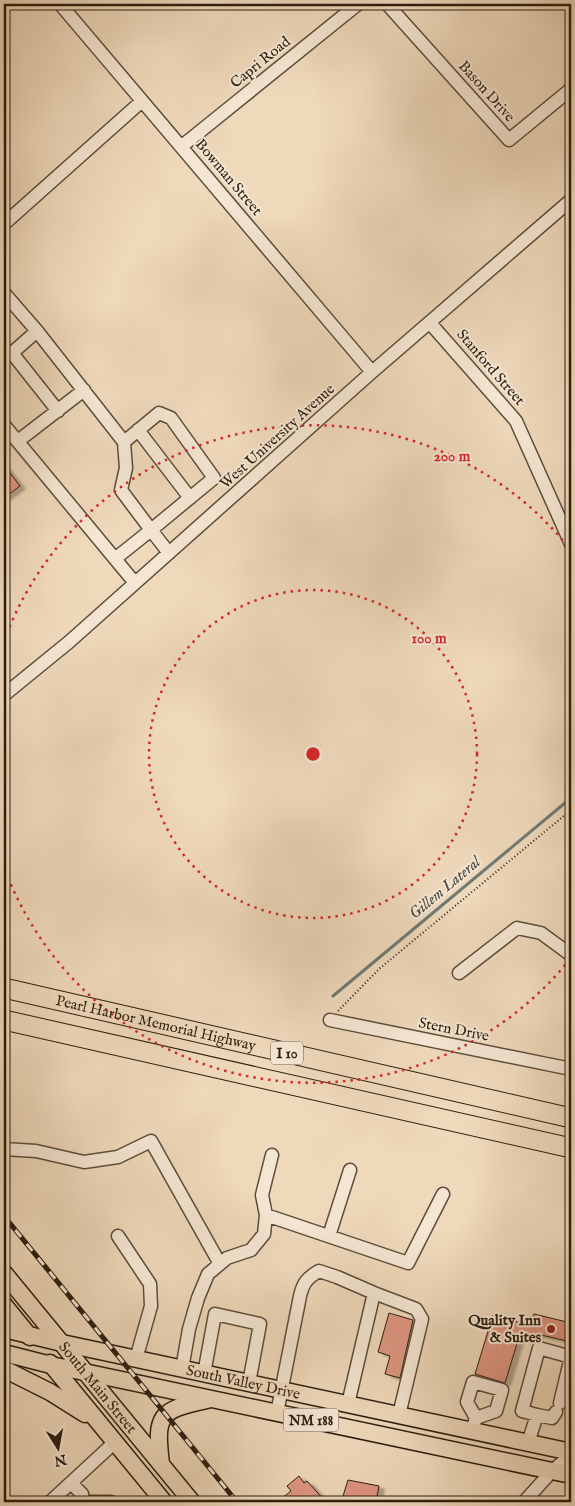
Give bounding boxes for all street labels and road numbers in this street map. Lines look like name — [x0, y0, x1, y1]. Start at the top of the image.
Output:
street label: Capri Road — [226, 32, 295, 92]
street label: Bason Drive — [454, 57, 519, 126]
street label: Bowman Street — [191, 135, 266, 220]
street label: Stanford Street — [452, 325, 529, 409]
street label: West University Avenue — [216, 380, 339, 493]
street label: Pearl Harbor Memorial Highway — [54, 991, 258, 1056]
street label: Stern Drive — [417, 1013, 491, 1046]
road number: I 10 — [271, 1042, 303, 1064]
street label: South Main Street — [54, 1338, 141, 1437]
street label: South Valley Drive — [184, 1361, 302, 1404]
road number: NM 188 — [284, 1408, 338, 1432]

